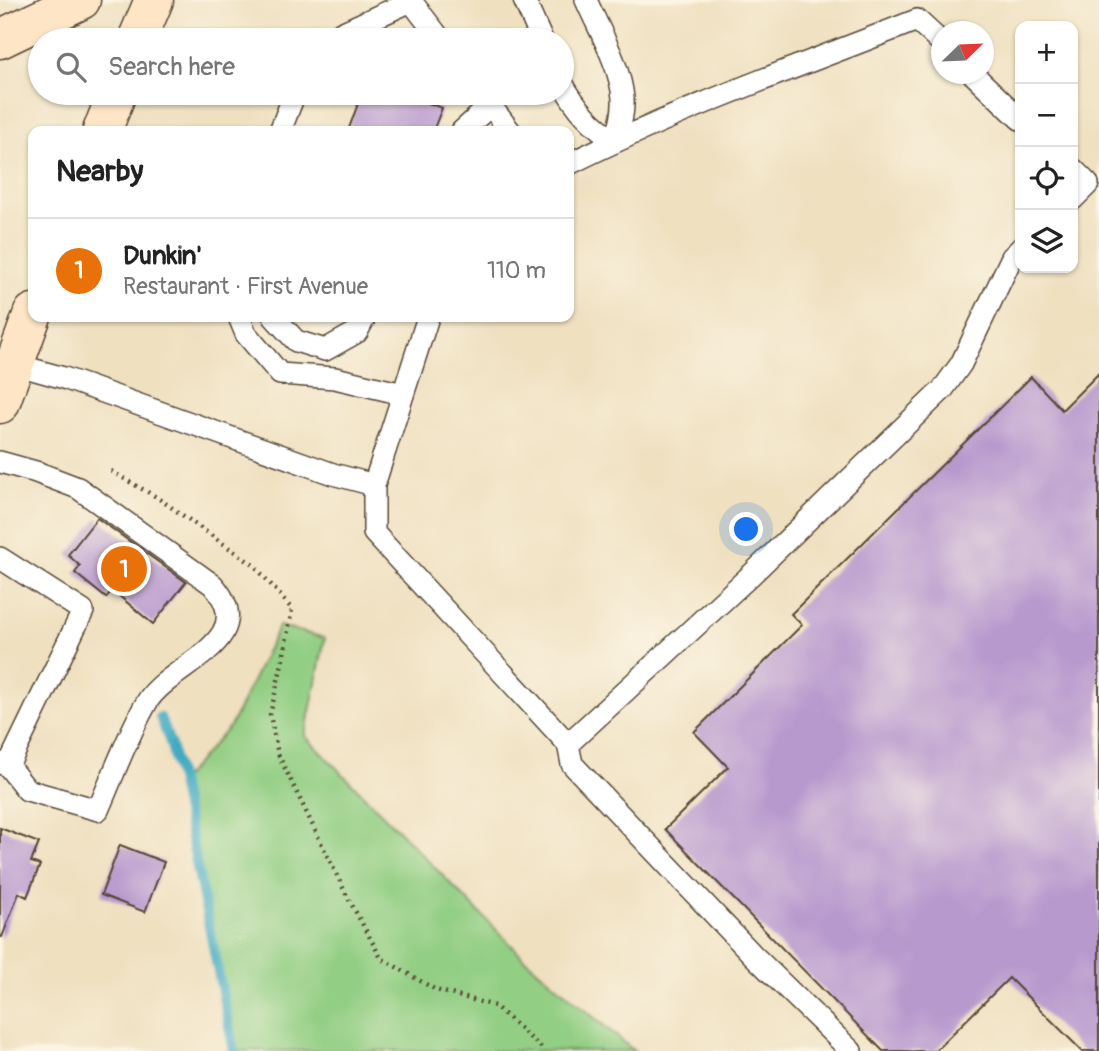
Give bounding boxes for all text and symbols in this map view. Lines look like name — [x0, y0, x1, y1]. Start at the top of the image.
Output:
north arrow — [931, 21, 994, 84]
map controls — [1015, 21, 1078, 273]
button: + — [1015, 21, 1078, 84]
search box — [28, 28, 574, 105]
icon: search — [52, 48, 90, 86]
text: Search here — [108, 51, 235, 83]
button: − — [1015, 84, 1078, 147]
button: locate — [1015, 147, 1078, 210]
text: Nearby — [56, 153, 143, 190]
button: layers — [1015, 210, 1078, 273]
text: Dunkin' — [123, 240, 202, 272]
text: 1 — [75, 256, 84, 285]
text: 110 m — [487, 256, 546, 285]
text: Restaurant · First Avenue — [123, 272, 368, 301]
your location — [729, 512, 763, 546]
pin: 1 — [101, 543, 147, 595]

